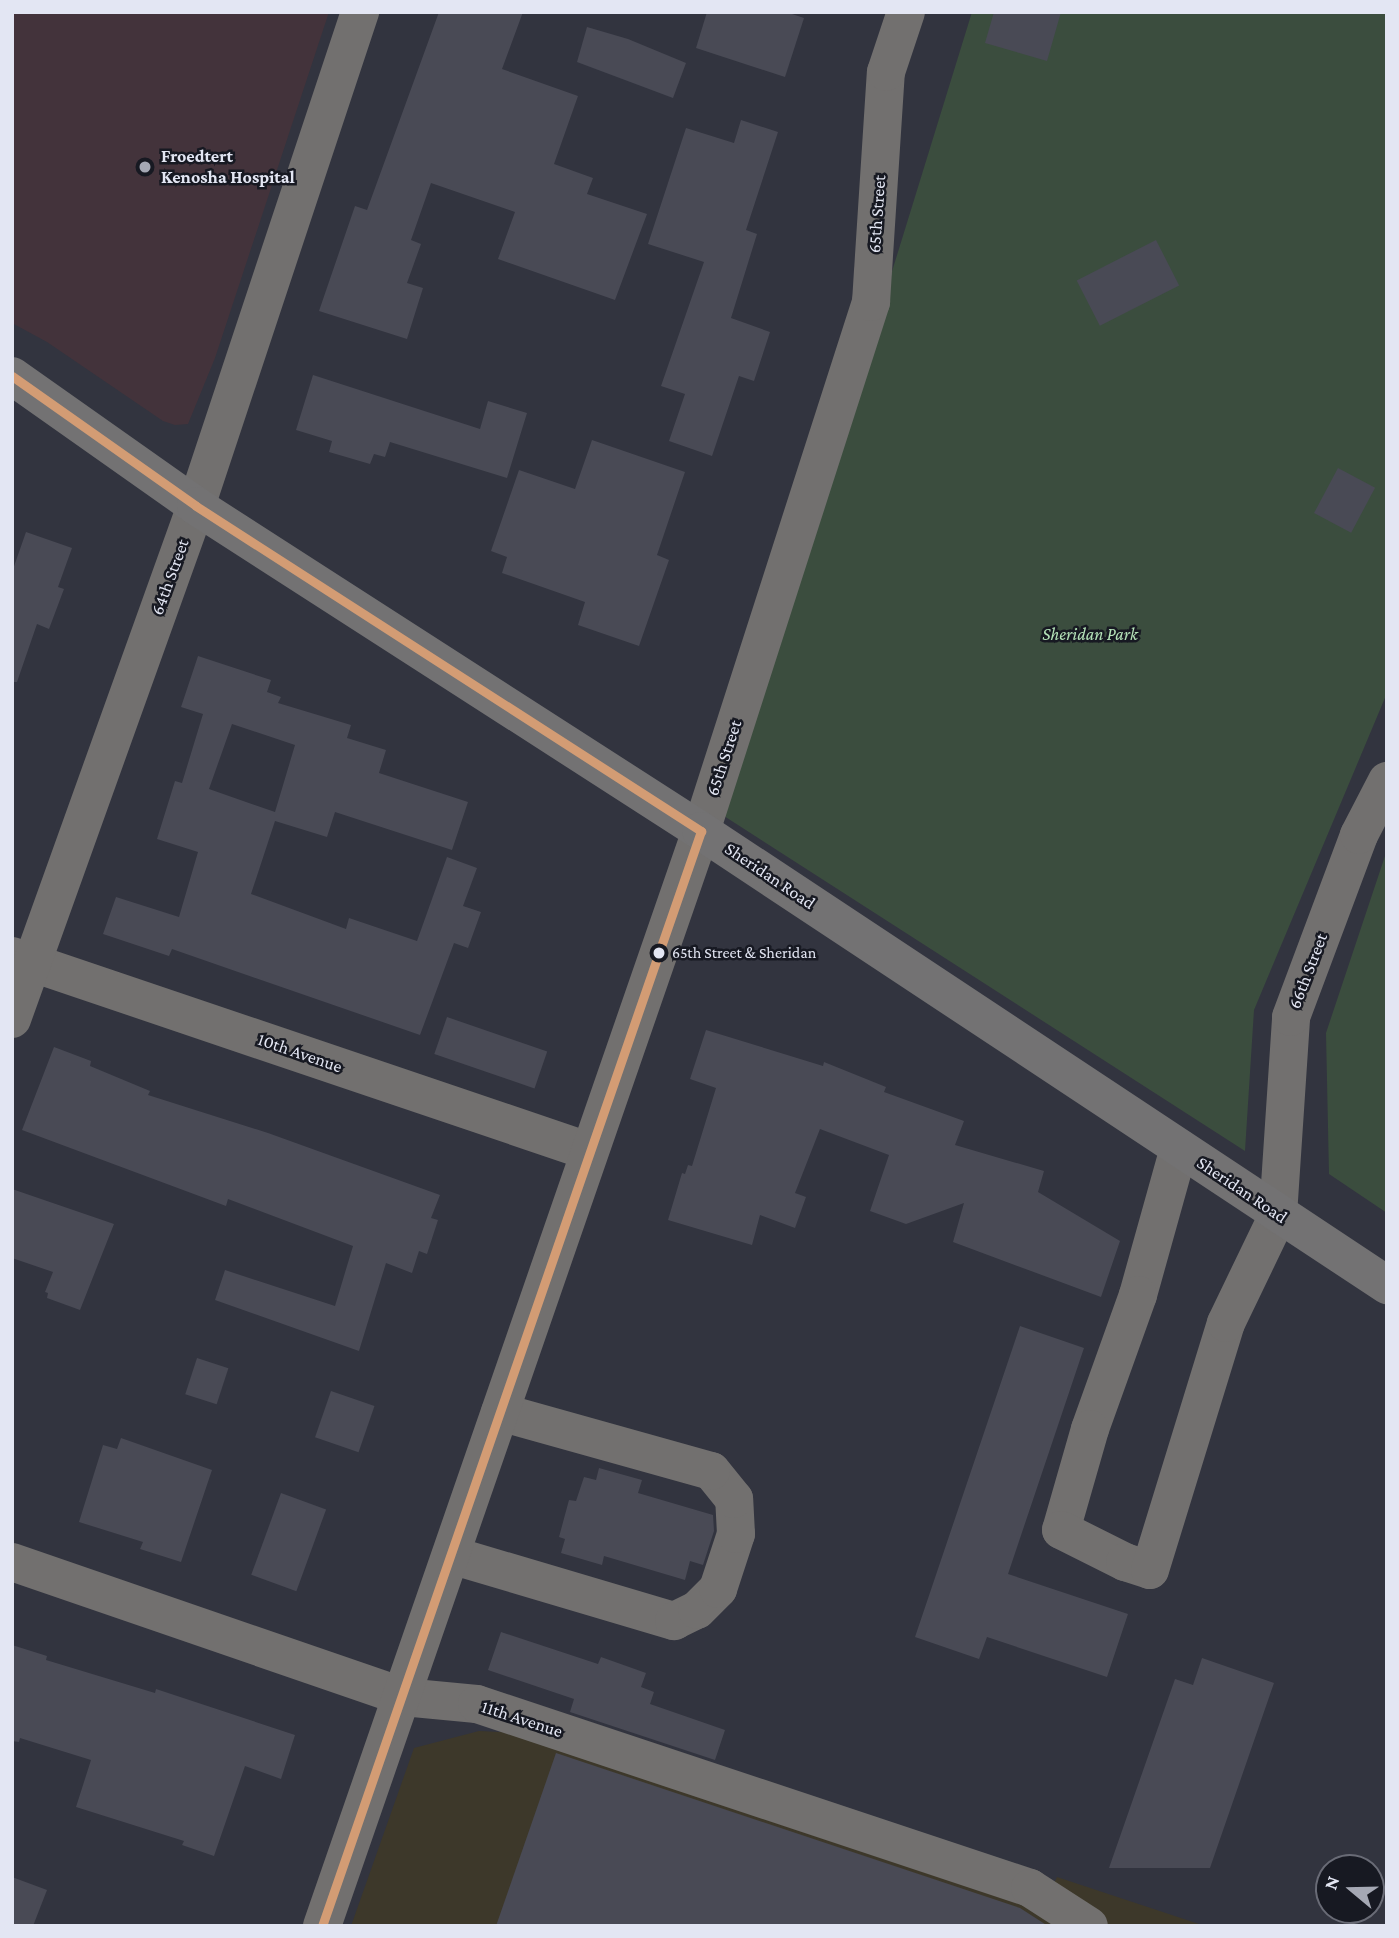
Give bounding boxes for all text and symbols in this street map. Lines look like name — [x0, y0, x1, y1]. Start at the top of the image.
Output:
place label: Froedtert Kenosha Hospital — [161, 146, 295, 188]
marker: Froedtert Kenosha Hospital — [135, 157, 155, 177]
street label: 65th Street — [863, 174, 891, 254]
street label: 64th Street — [146, 536, 194, 618]
park label: Sheridan Park — [1042, 623, 1138, 645]
street label: 65th Street — [702, 717, 746, 799]
street label: Sheridan Road — [721, 838, 819, 914]
street label: 66th Street — [1284, 930, 1332, 1012]
place label: 65th Street & Sheridan — [672, 943, 816, 963]
marker: 65th Street & Sheridan — [652, 946, 666, 960]
street label: 10th Avenue — [255, 1028, 345, 1078]
street label: Sheridan Road — [1193, 1152, 1291, 1228]
street label: 11th Avenue — [479, 1696, 565, 1742]
north arrow — [1315, 1854, 1385, 1924]
text: N — [1320, 1873, 1344, 1892]

